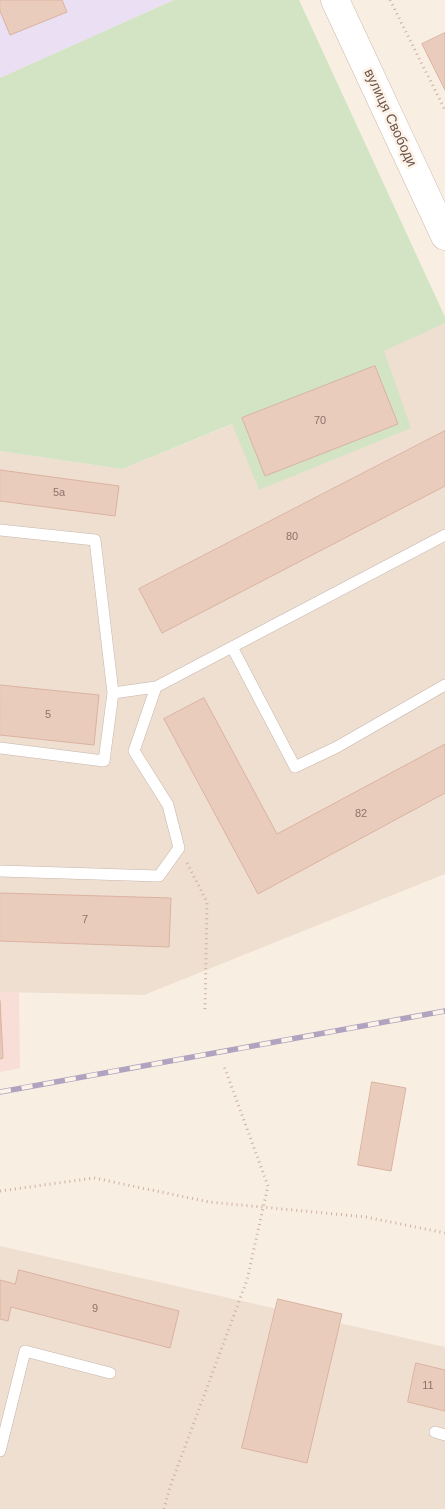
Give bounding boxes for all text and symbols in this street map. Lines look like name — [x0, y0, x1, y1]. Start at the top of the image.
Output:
street label: вулиця Свободи — [360, 66, 420, 170]
house number: 70 — [314, 414, 326, 428]
house number: 5а — [53, 486, 65, 500]
house number: 80 — [286, 530, 298, 544]
house number: 5 — [45, 708, 51, 722]
house number: 82 — [355, 807, 367, 821]
house number: 7 — [82, 913, 88, 927]
house number: 9 — [92, 1302, 98, 1316]
house number: 11 — [422, 1379, 434, 1393]

